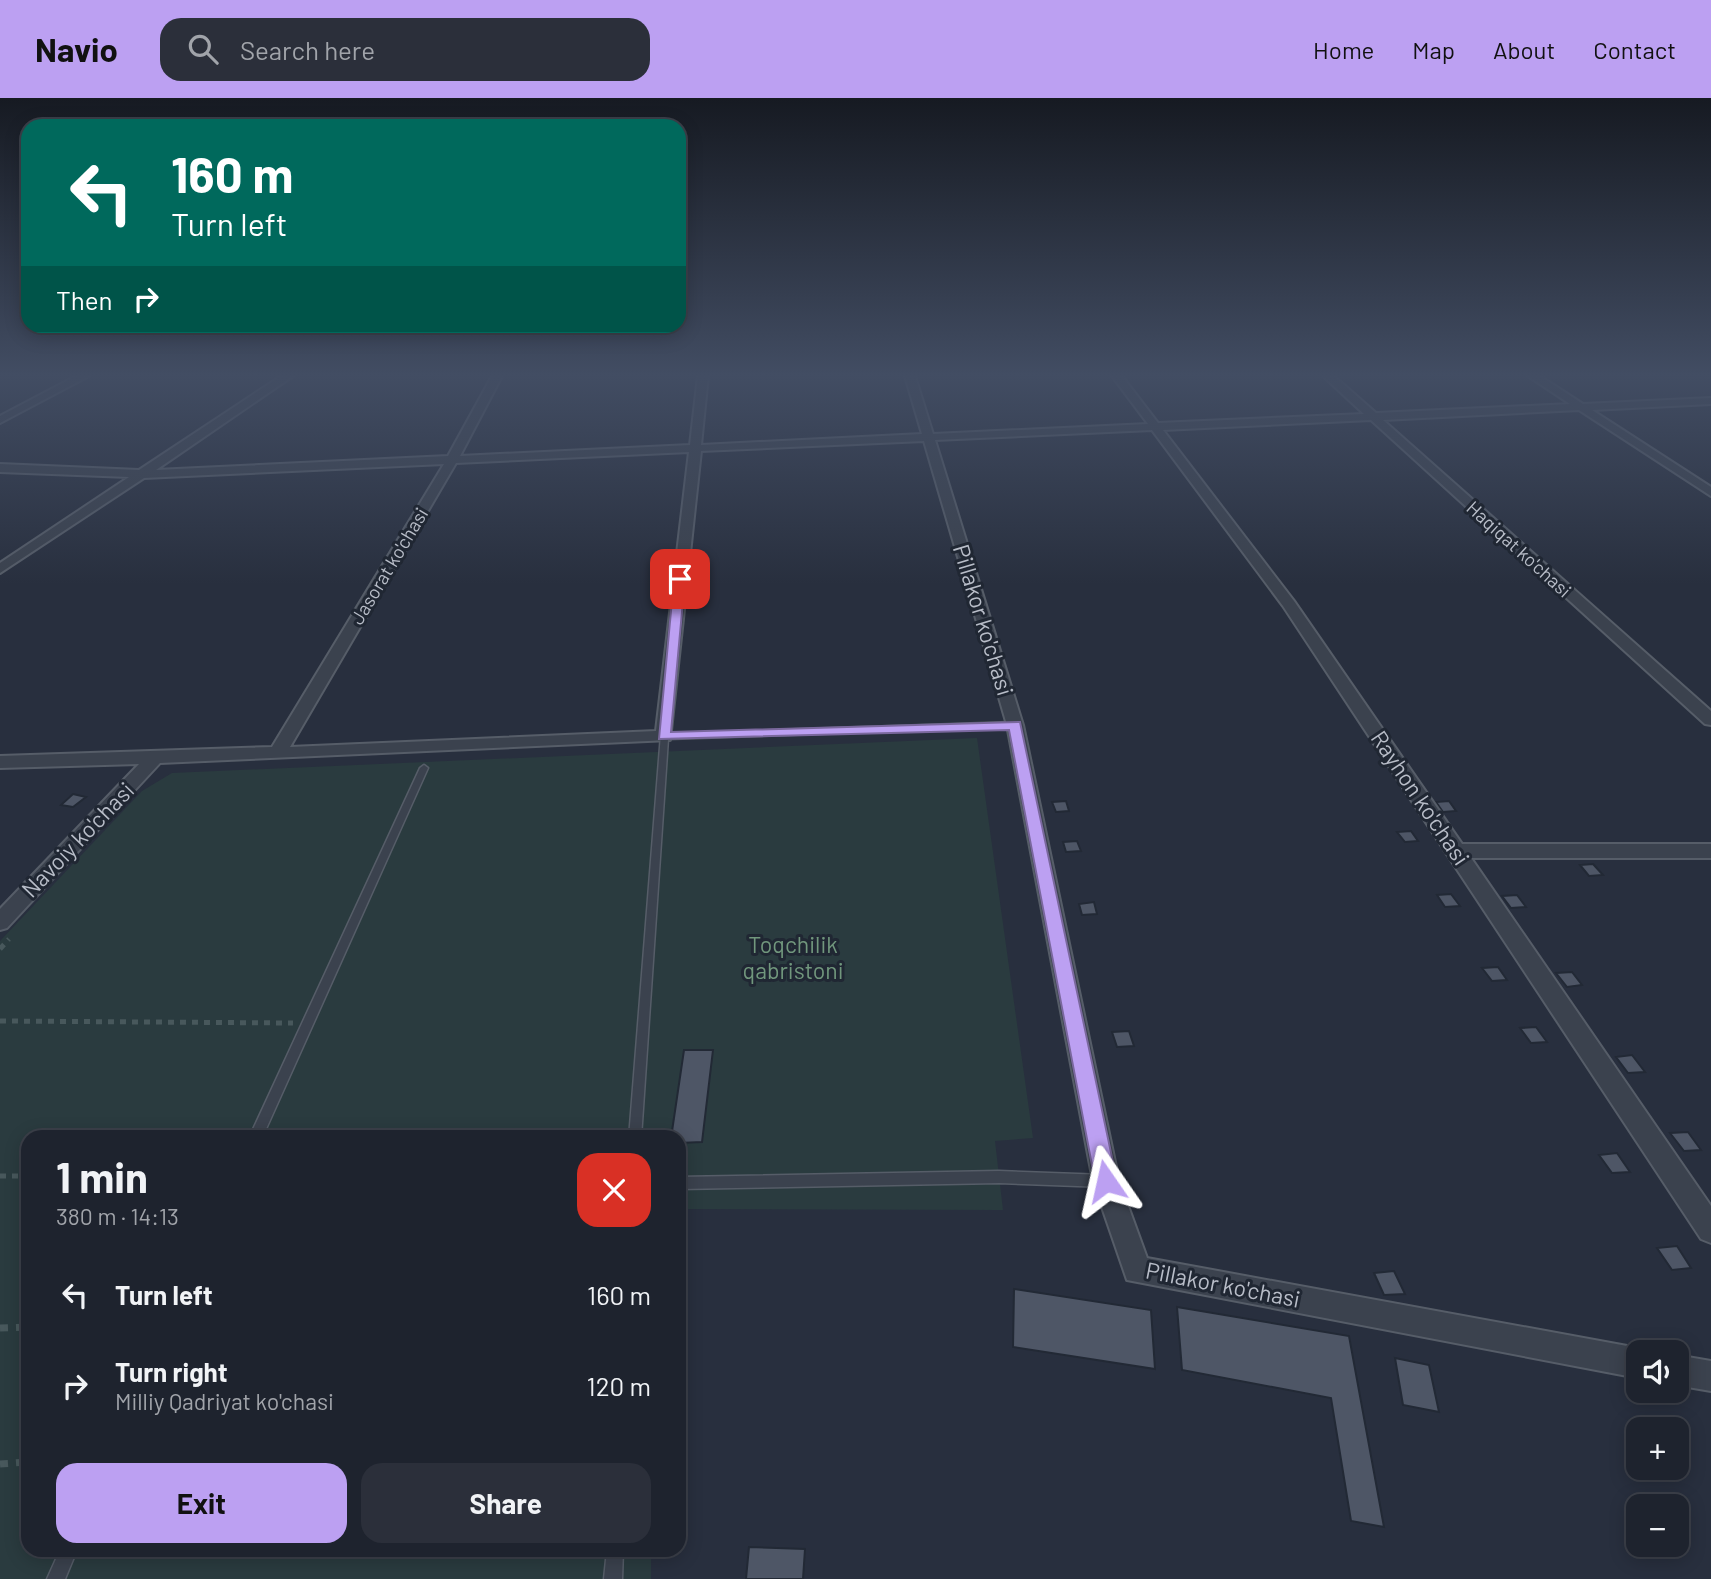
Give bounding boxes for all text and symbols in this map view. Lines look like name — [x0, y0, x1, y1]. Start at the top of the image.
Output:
search box — [160, 18, 650, 81]
text: Navio — [35, 29, 118, 69]
icon: search — [184, 30, 222, 68]
text: Search here — [240, 34, 375, 65]
text: Home — [1313, 35, 1374, 64]
text: Map — [1412, 35, 1455, 64]
text: About — [1493, 35, 1555, 64]
text: Contact — [1593, 35, 1676, 64]
text: 160 m — [171, 144, 293, 203]
icon: left — [56, 147, 147, 238]
text: Turn left — [171, 204, 288, 242]
icon: right — [127, 280, 165, 318]
text: Then — [56, 284, 113, 315]
street label: Haqiqat ko'chasi — [1462, 496, 1576, 602]
street label: Jasorat ko'chasi — [345, 503, 432, 628]
street label: Pillakor ko'chasi — [948, 541, 1020, 699]
pin — [650, 549, 710, 609]
icon: arrive — [661, 560, 699, 598]
street label: Rayhon ko'chasi — [1366, 725, 1476, 870]
street label: Navoiy ko'chasi — [15, 776, 139, 903]
park label: Toqchilik qabristoni — [742, 930, 844, 984]
position arrow — [1069, 1144, 1143, 1218]
text: 1 min — [56, 1151, 148, 1201]
button: close — [577, 1153, 651, 1227]
text: 380 m · 14:13 — [56, 1202, 179, 1230]
street label: Pillakor ko'chasi — [1144, 1255, 1303, 1313]
icon: left — [56, 1276, 94, 1314]
text: Turn left — [115, 1279, 213, 1310]
text: 160 m — [587, 1279, 651, 1310]
map controls — [1626, 1340, 1689, 1557]
button: sound — [1626, 1340, 1689, 1403]
text: Turn right — [115, 1356, 228, 1387]
icon: right — [56, 1367, 94, 1405]
text: 120 m — [587, 1370, 651, 1401]
text: Milliy Qadriyat ko'chasi — [115, 1387, 334, 1415]
button: + — [1626, 1417, 1689, 1480]
button: Exit — [56, 1463, 347, 1543]
button: Share — [361, 1463, 651, 1543]
button: − — [1626, 1494, 1689, 1557]

